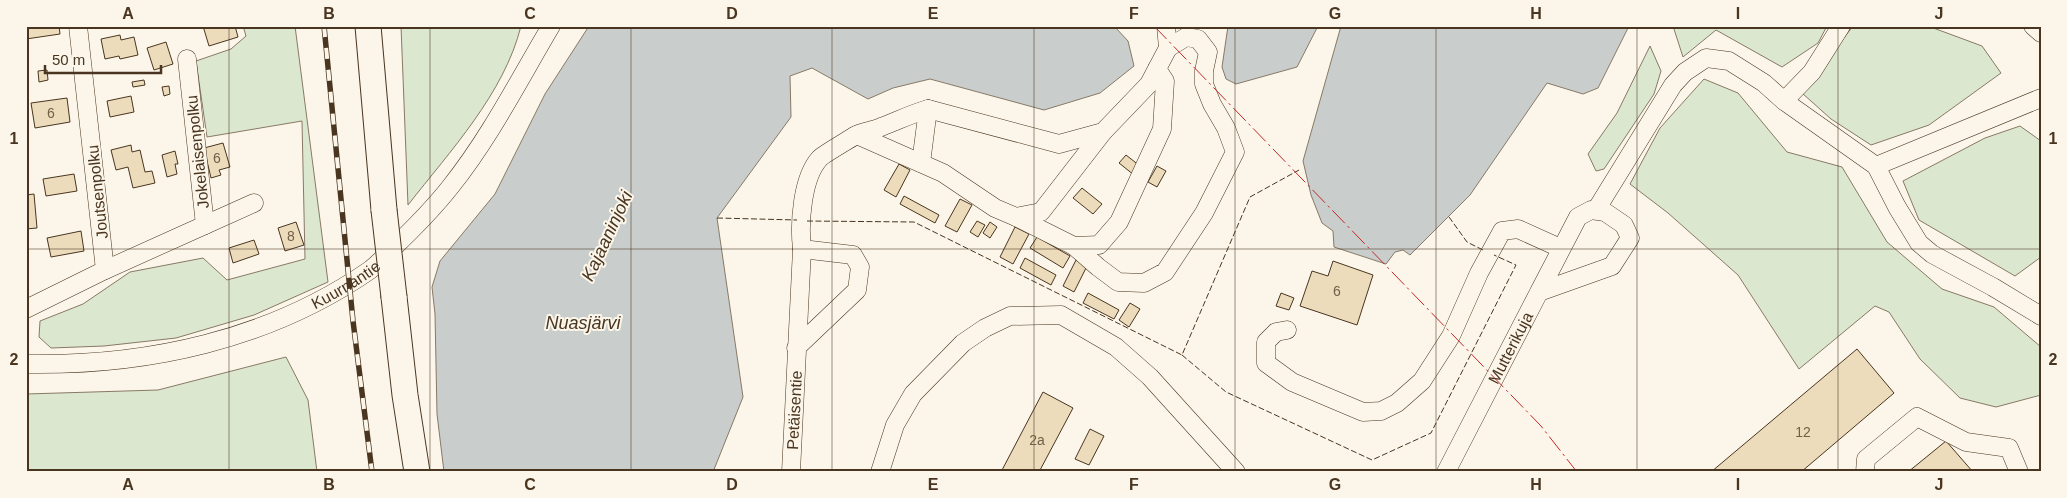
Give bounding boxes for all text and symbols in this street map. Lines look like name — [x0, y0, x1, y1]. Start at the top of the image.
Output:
text: A — [122, 5, 134, 22]
text: B — [323, 5, 335, 22]
text: C — [524, 5, 536, 22]
text: D — [726, 5, 738, 22]
text: E — [928, 5, 939, 22]
text: F — [1129, 5, 1139, 22]
text: G — [1329, 5, 1341, 22]
text: H — [1530, 5, 1542, 22]
text: I — [1736, 5, 1740, 22]
text: J — [1935, 5, 1943, 22]
scale bar — [45, 42, 161, 74]
text: 50 m — [52, 51, 85, 68]
street label: Jokelaisenpolku — [183, 94, 212, 209]
house number: 6 — [47, 105, 55, 121]
text: 1 — [10, 130, 19, 147]
text: 1 — [2049, 130, 2058, 147]
street label: Joutsenpolku — [84, 144, 111, 240]
house number: 6 — [213, 150, 221, 166]
water label: Kajaaninjoki — [577, 187, 637, 284]
house number: 8 — [287, 228, 295, 244]
street label: Kuurnantie — [309, 257, 384, 312]
house number: 6 — [1333, 283, 1341, 299]
street label: Mutterikuja — [1485, 309, 1536, 387]
water label: Nuasjärvi — [545, 313, 622, 333]
text: 2 — [10, 351, 19, 368]
text: 2 — [2049, 351, 2058, 368]
street label: Petäisentie — [784, 370, 805, 450]
house number: 12 — [1795, 424, 1811, 440]
house number: 2a — [1029, 432, 1045, 448]
text: A — [122, 476, 134, 493]
text: B — [323, 476, 335, 493]
text: C — [524, 476, 536, 493]
text: D — [726, 476, 738, 493]
text: E — [928, 476, 939, 493]
text: F — [1129, 476, 1139, 493]
text: G — [1329, 476, 1341, 493]
text: H — [1530, 476, 1542, 493]
text: I — [1736, 476, 1740, 493]
text: J — [1935, 476, 1943, 493]

